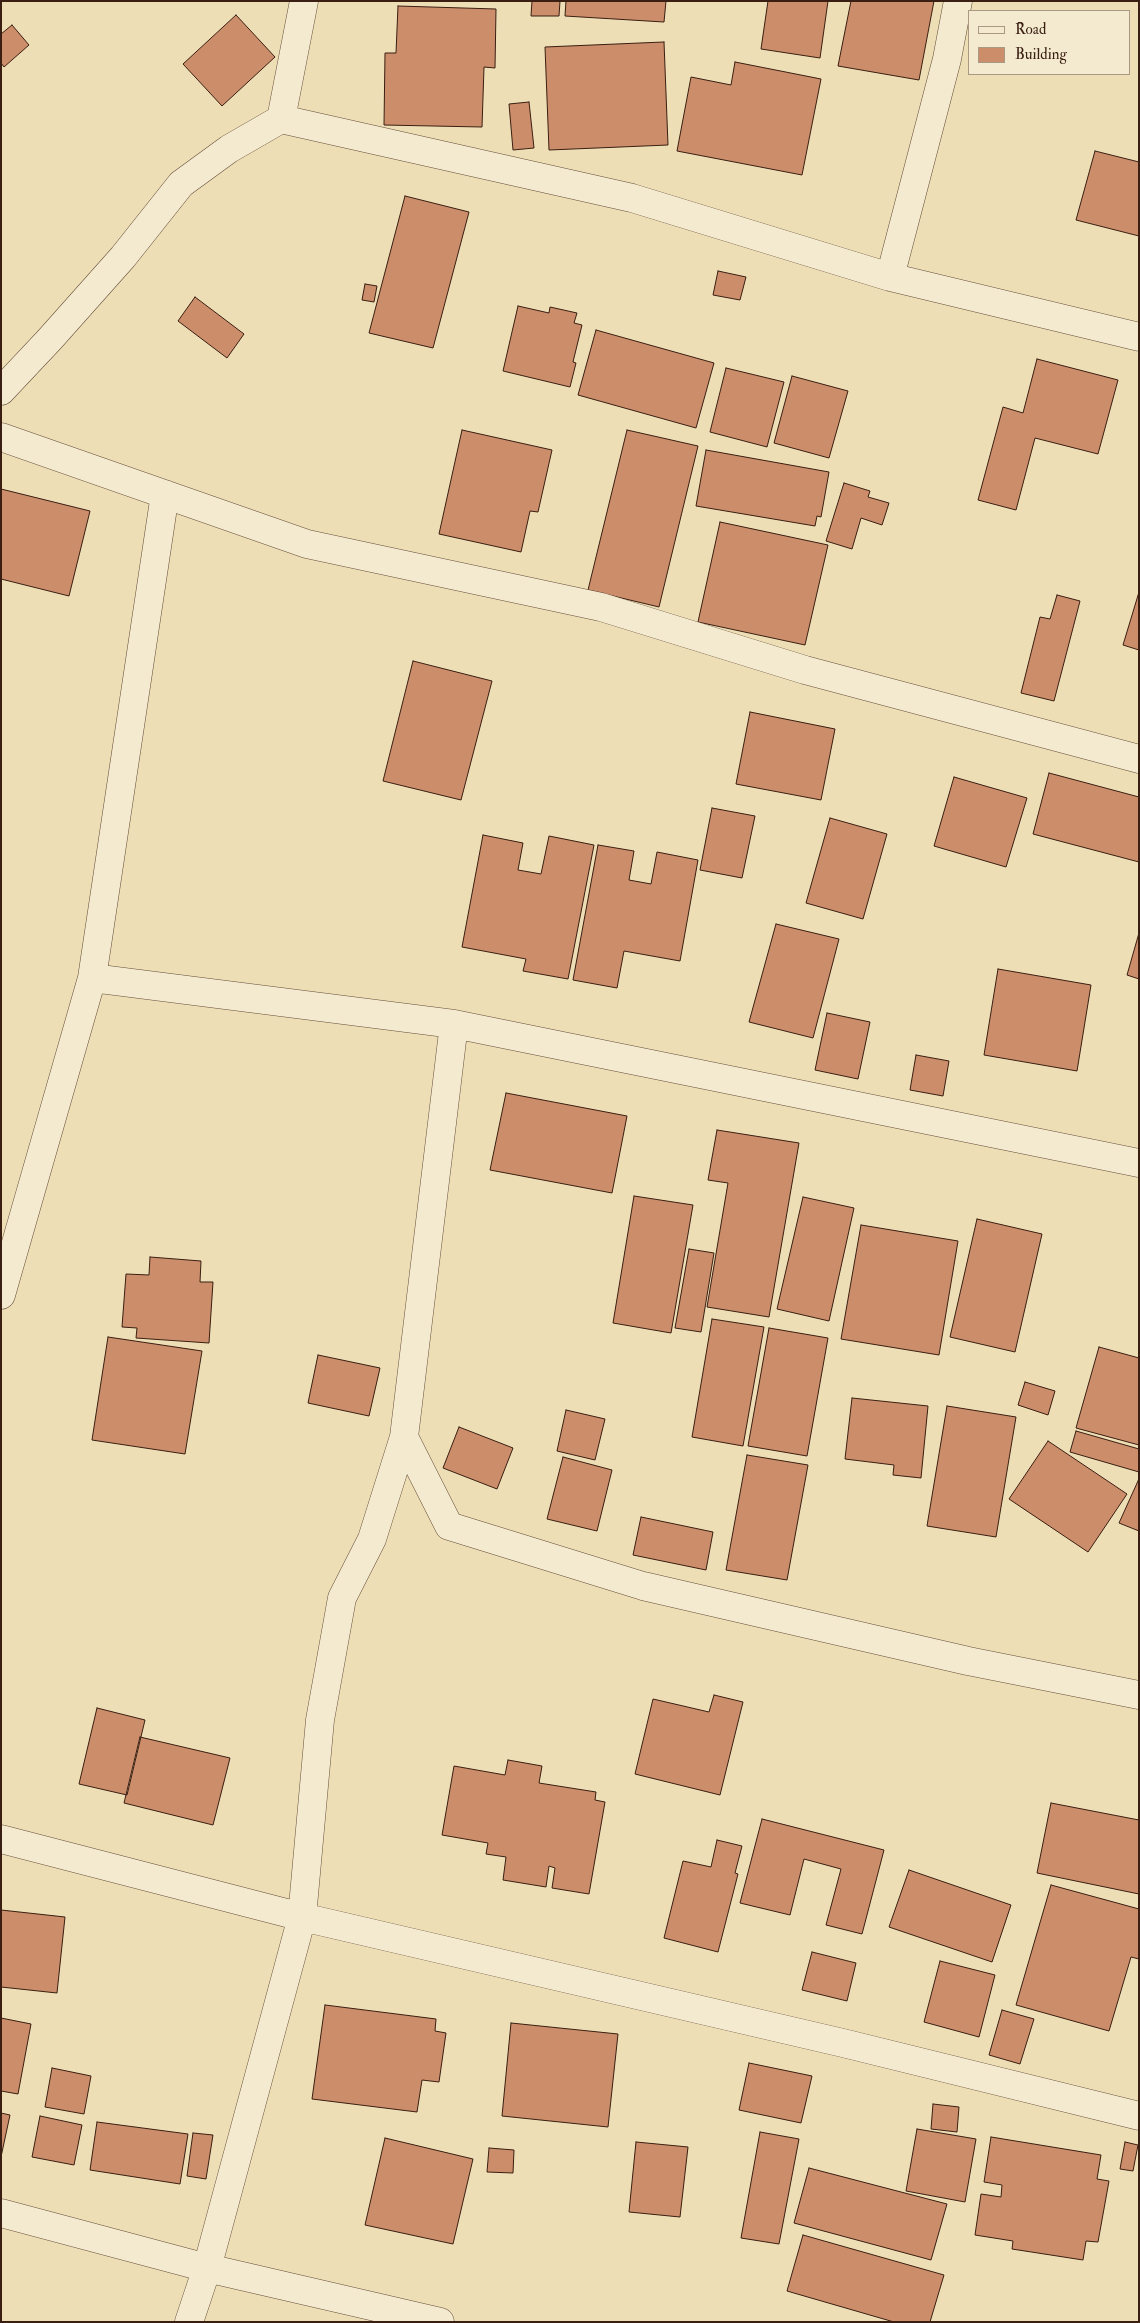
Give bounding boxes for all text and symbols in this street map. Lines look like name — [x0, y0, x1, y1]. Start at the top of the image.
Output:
legend — [968, 10, 1130, 75]
text: Road — [1015, 20, 1046, 39]
text: Building — [1015, 45, 1067, 64]

